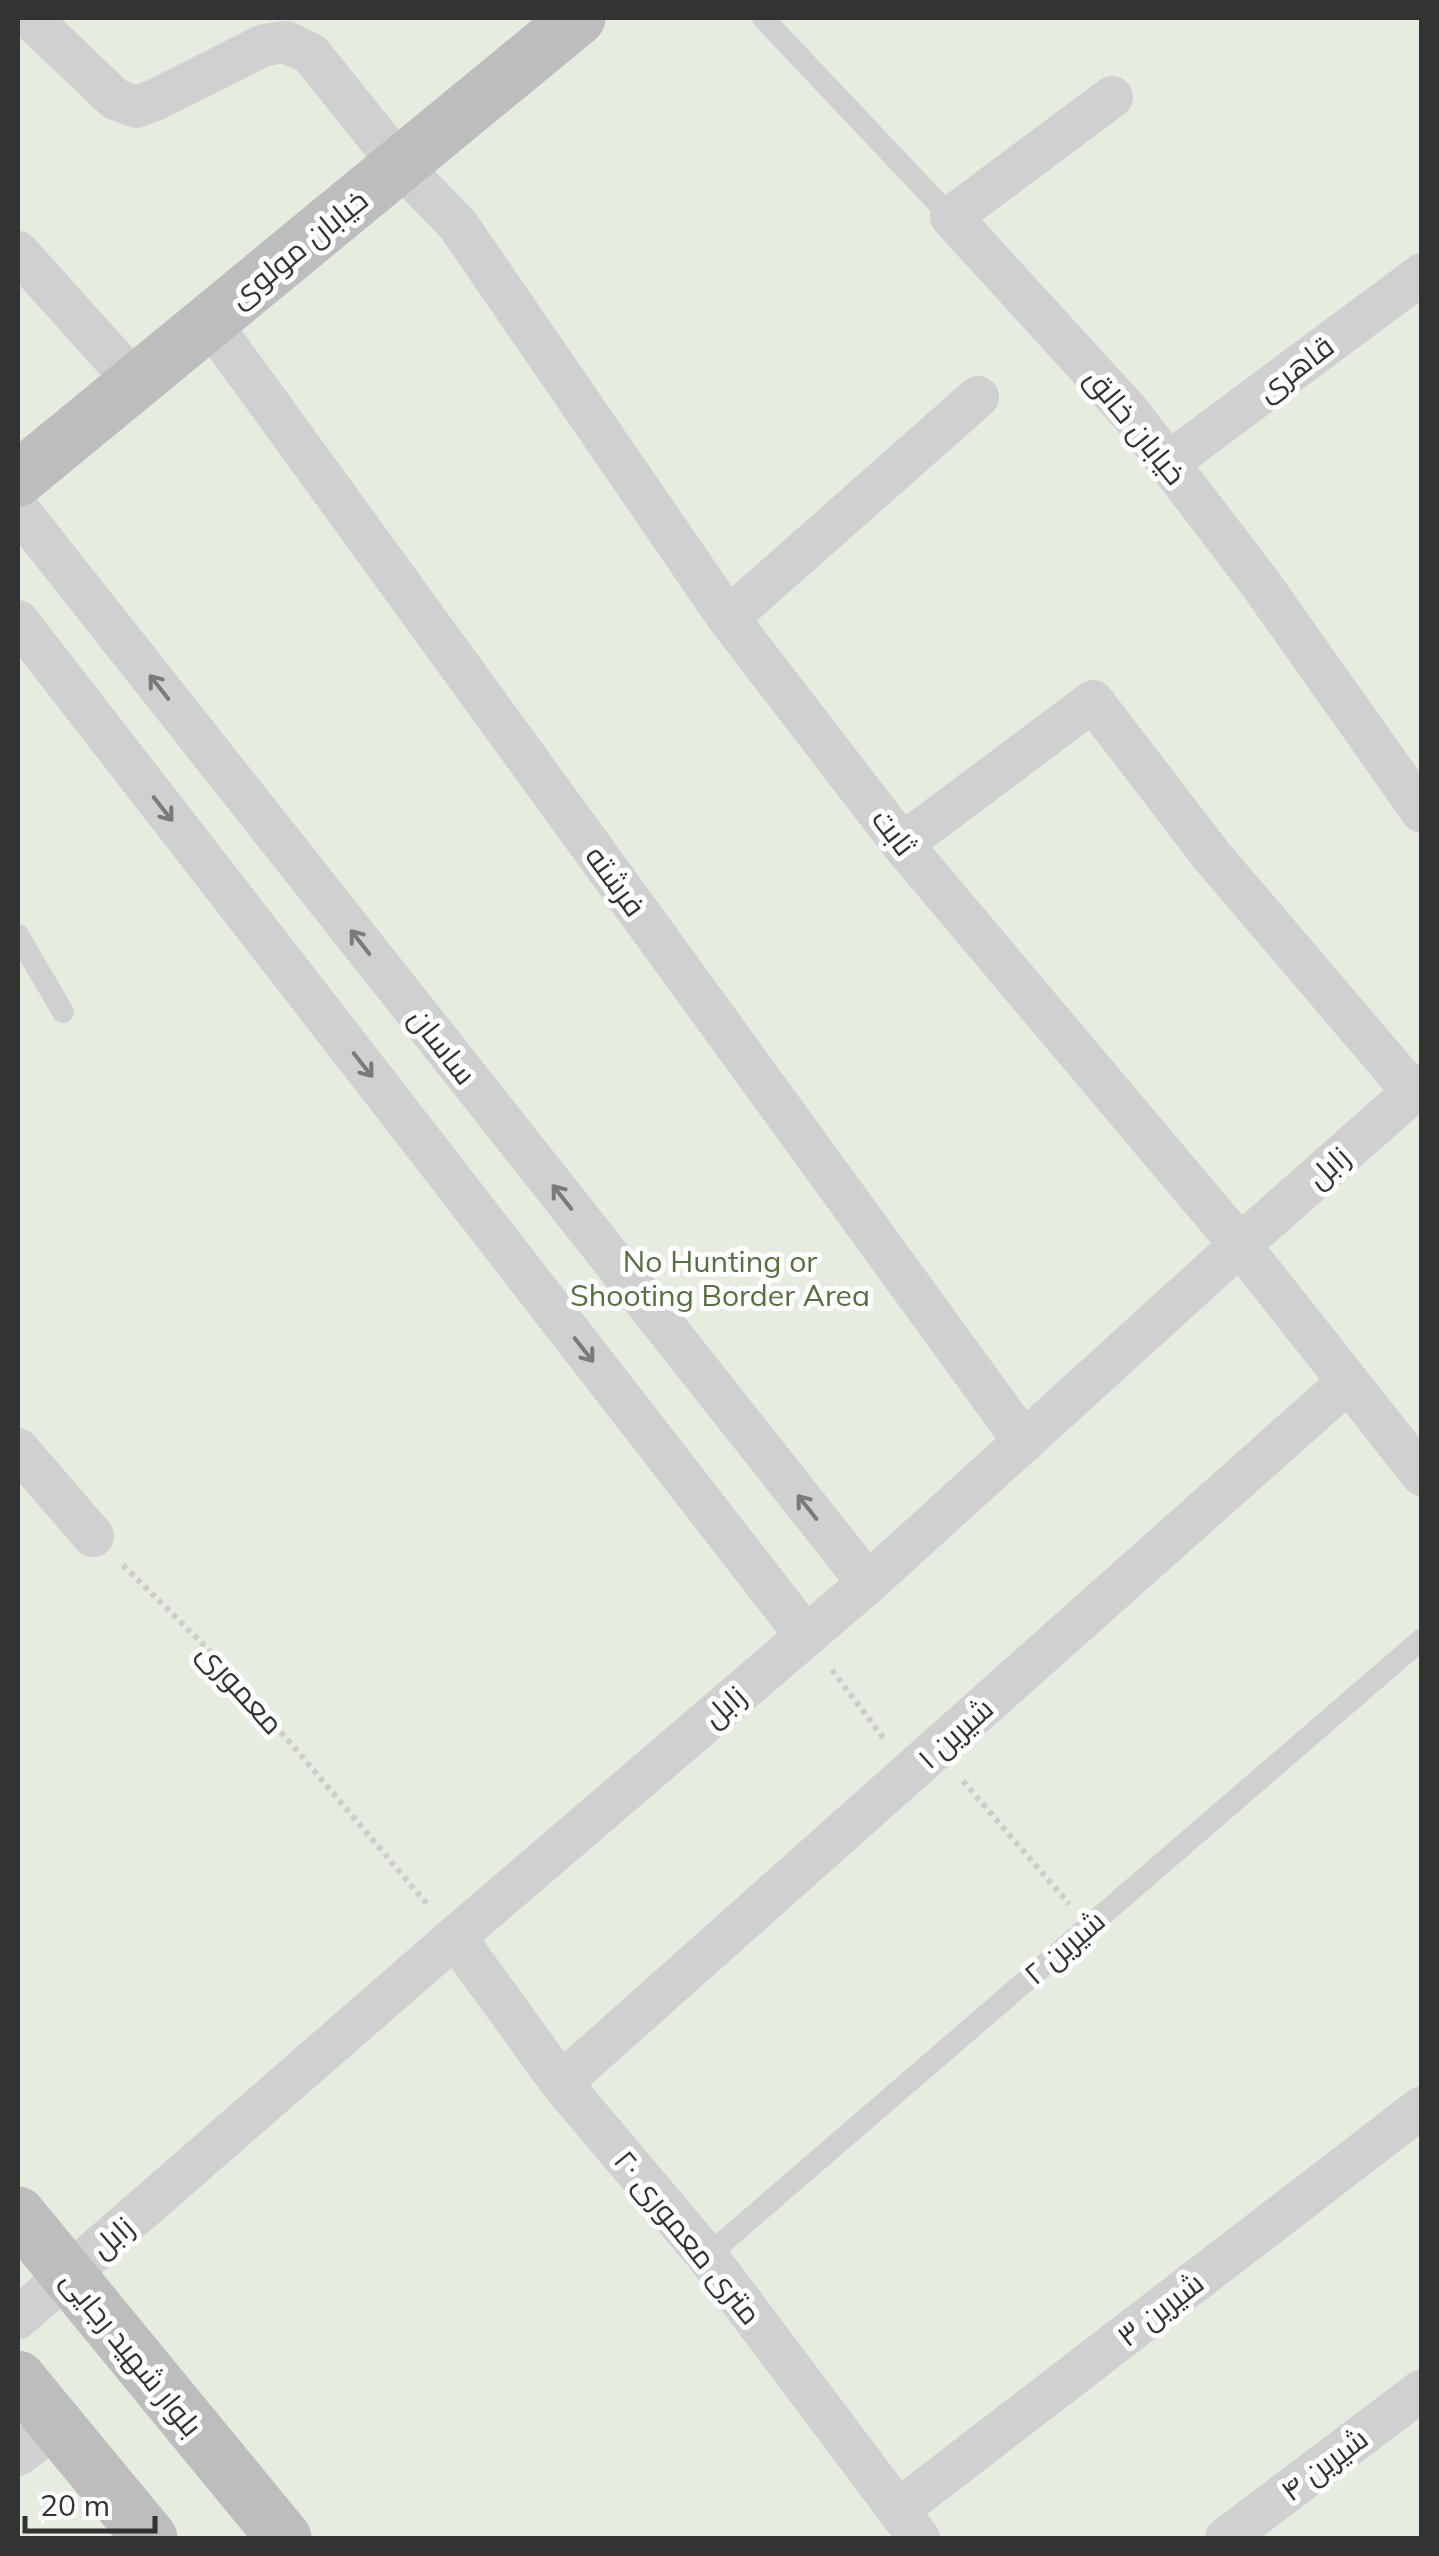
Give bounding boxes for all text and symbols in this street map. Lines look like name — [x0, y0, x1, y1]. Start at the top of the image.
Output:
street label: خیابان مولوی — [221, 180, 375, 316]
street label: قاهری — [1249, 327, 1341, 409]
street label: خیابان خالق — [1077, 360, 1195, 492]
one-way arrow — [148, 675, 170, 701]
one-way arrow — [153, 795, 174, 822]
street label: ثابت — [864, 801, 924, 863]
street label: فرشته — [578, 838, 654, 924]
one-way arrow — [350, 929, 371, 956]
street label: ساسان — [401, 1000, 485, 1092]
one-way arrow — [351, 1052, 373, 1078]
street label: زابل — [1299, 1138, 1357, 1196]
one-way arrow — [552, 1184, 573, 1211]
park label: No Hunting or Shooting Border Area — [570, 1242, 870, 1314]
one-way arrow — [572, 1336, 594, 1362]
one-way arrow — [797, 1494, 819, 1520]
street label: معموری — [190, 1634, 292, 1742]
street label: زابل — [695, 1677, 753, 1735]
street label: شیرین ۱ — [909, 1689, 1001, 1777]
street label: شیرین ۲ — [1016, 1901, 1112, 1993]
street label: ۲۰ متری معموری — [606, 2142, 770, 2332]
street label: زابل — [83, 2208, 141, 2266]
street label: بلوار شهید رجایی — [53, 2262, 211, 2444]
street label: شیرین ۳ — [1109, 2263, 1211, 2355]
street label: شیرین ۴ — [1273, 2419, 1375, 2509]
scale bar — [25, 2471, 155, 2533]
text: 20 m — [40, 2486, 110, 2524]

